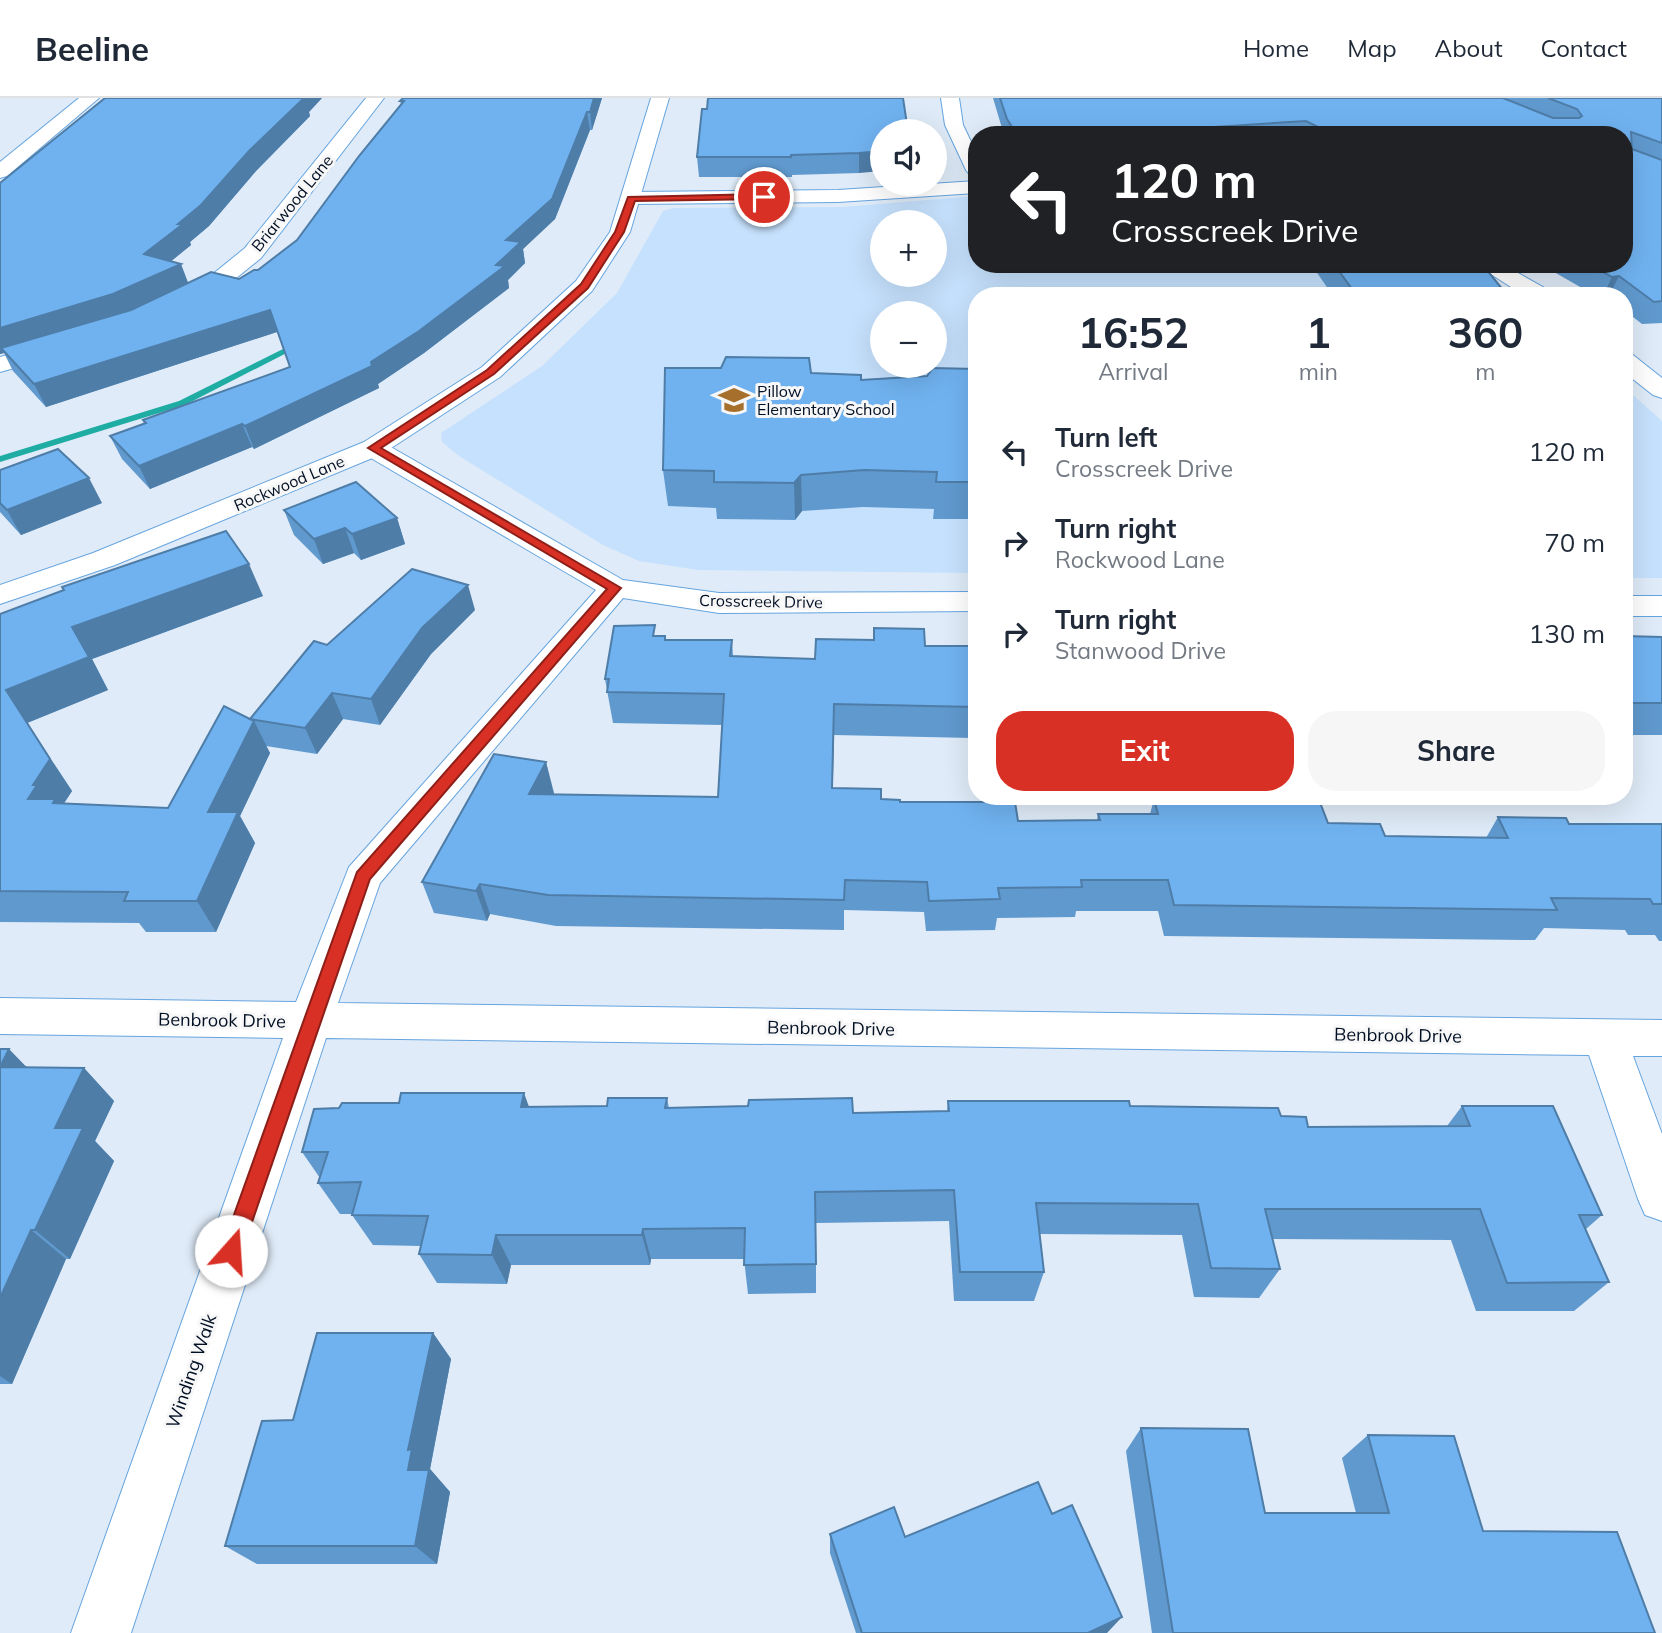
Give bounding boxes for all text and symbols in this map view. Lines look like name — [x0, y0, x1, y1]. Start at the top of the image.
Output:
text: Beeline — [35, 28, 149, 69]
text: Home — [1243, 33, 1309, 63]
text: Map — [1347, 33, 1397, 63]
text: About — [1435, 33, 1503, 63]
text: Contact — [1541, 33, 1627, 63]
map controls — [870, 119, 947, 378]
button: sound — [870, 119, 947, 196]
text: 120 m — [1111, 149, 1257, 210]
street label: Briarwood Lane — [247, 151, 337, 255]
icon: left — [996, 154, 1087, 245]
pin — [734, 167, 794, 227]
icon: arrive — [745, 178, 783, 216]
button: + — [870, 210, 947, 287]
text: Crosscreek Drive — [1111, 210, 1359, 250]
button: − — [870, 301, 947, 378]
text: 16:52 — [1078, 306, 1189, 359]
text: 1 — [1306, 306, 1331, 359]
text: 360 — [1448, 306, 1523, 359]
text: Arrival — [1098, 357, 1169, 386]
text: min — [1299, 357, 1338, 386]
text: m — [1475, 357, 1496, 386]
place label: Pillow Elementary School — [757, 381, 895, 419]
school or university icon: Pillow Elementary School — [717, 383, 751, 417]
text: Turn left — [1055, 421, 1157, 454]
icon: left — [996, 433, 1034, 471]
text: 120 m — [1529, 435, 1605, 468]
street label: Rockwood Lane — [231, 451, 347, 515]
text: Crosscreek Drive — [1055, 454, 1233, 483]
text: Turn right — [1055, 512, 1176, 545]
icon: right — [996, 524, 1034, 562]
text: 70 m — [1544, 526, 1605, 559]
text: Rockwood Lane — [1055, 545, 1225, 574]
street label: Crosscreek Drive — [699, 590, 823, 612]
text: Turn right — [1055, 603, 1176, 636]
icon: right — [996, 615, 1034, 653]
text: 130 m — [1529, 617, 1605, 650]
text: Stanwood Drive — [1055, 636, 1226, 665]
button: Exit — [996, 711, 1294, 791]
button: Share — [1308, 711, 1605, 791]
street label: Benbrook Drive — [158, 1007, 286, 1033]
street label: Benbrook Drive — [767, 1015, 895, 1041]
street label: Benbrook Drive — [1334, 1022, 1462, 1048]
position arrow — [194, 1214, 268, 1288]
street label: Winding Walk — [161, 1310, 222, 1431]

